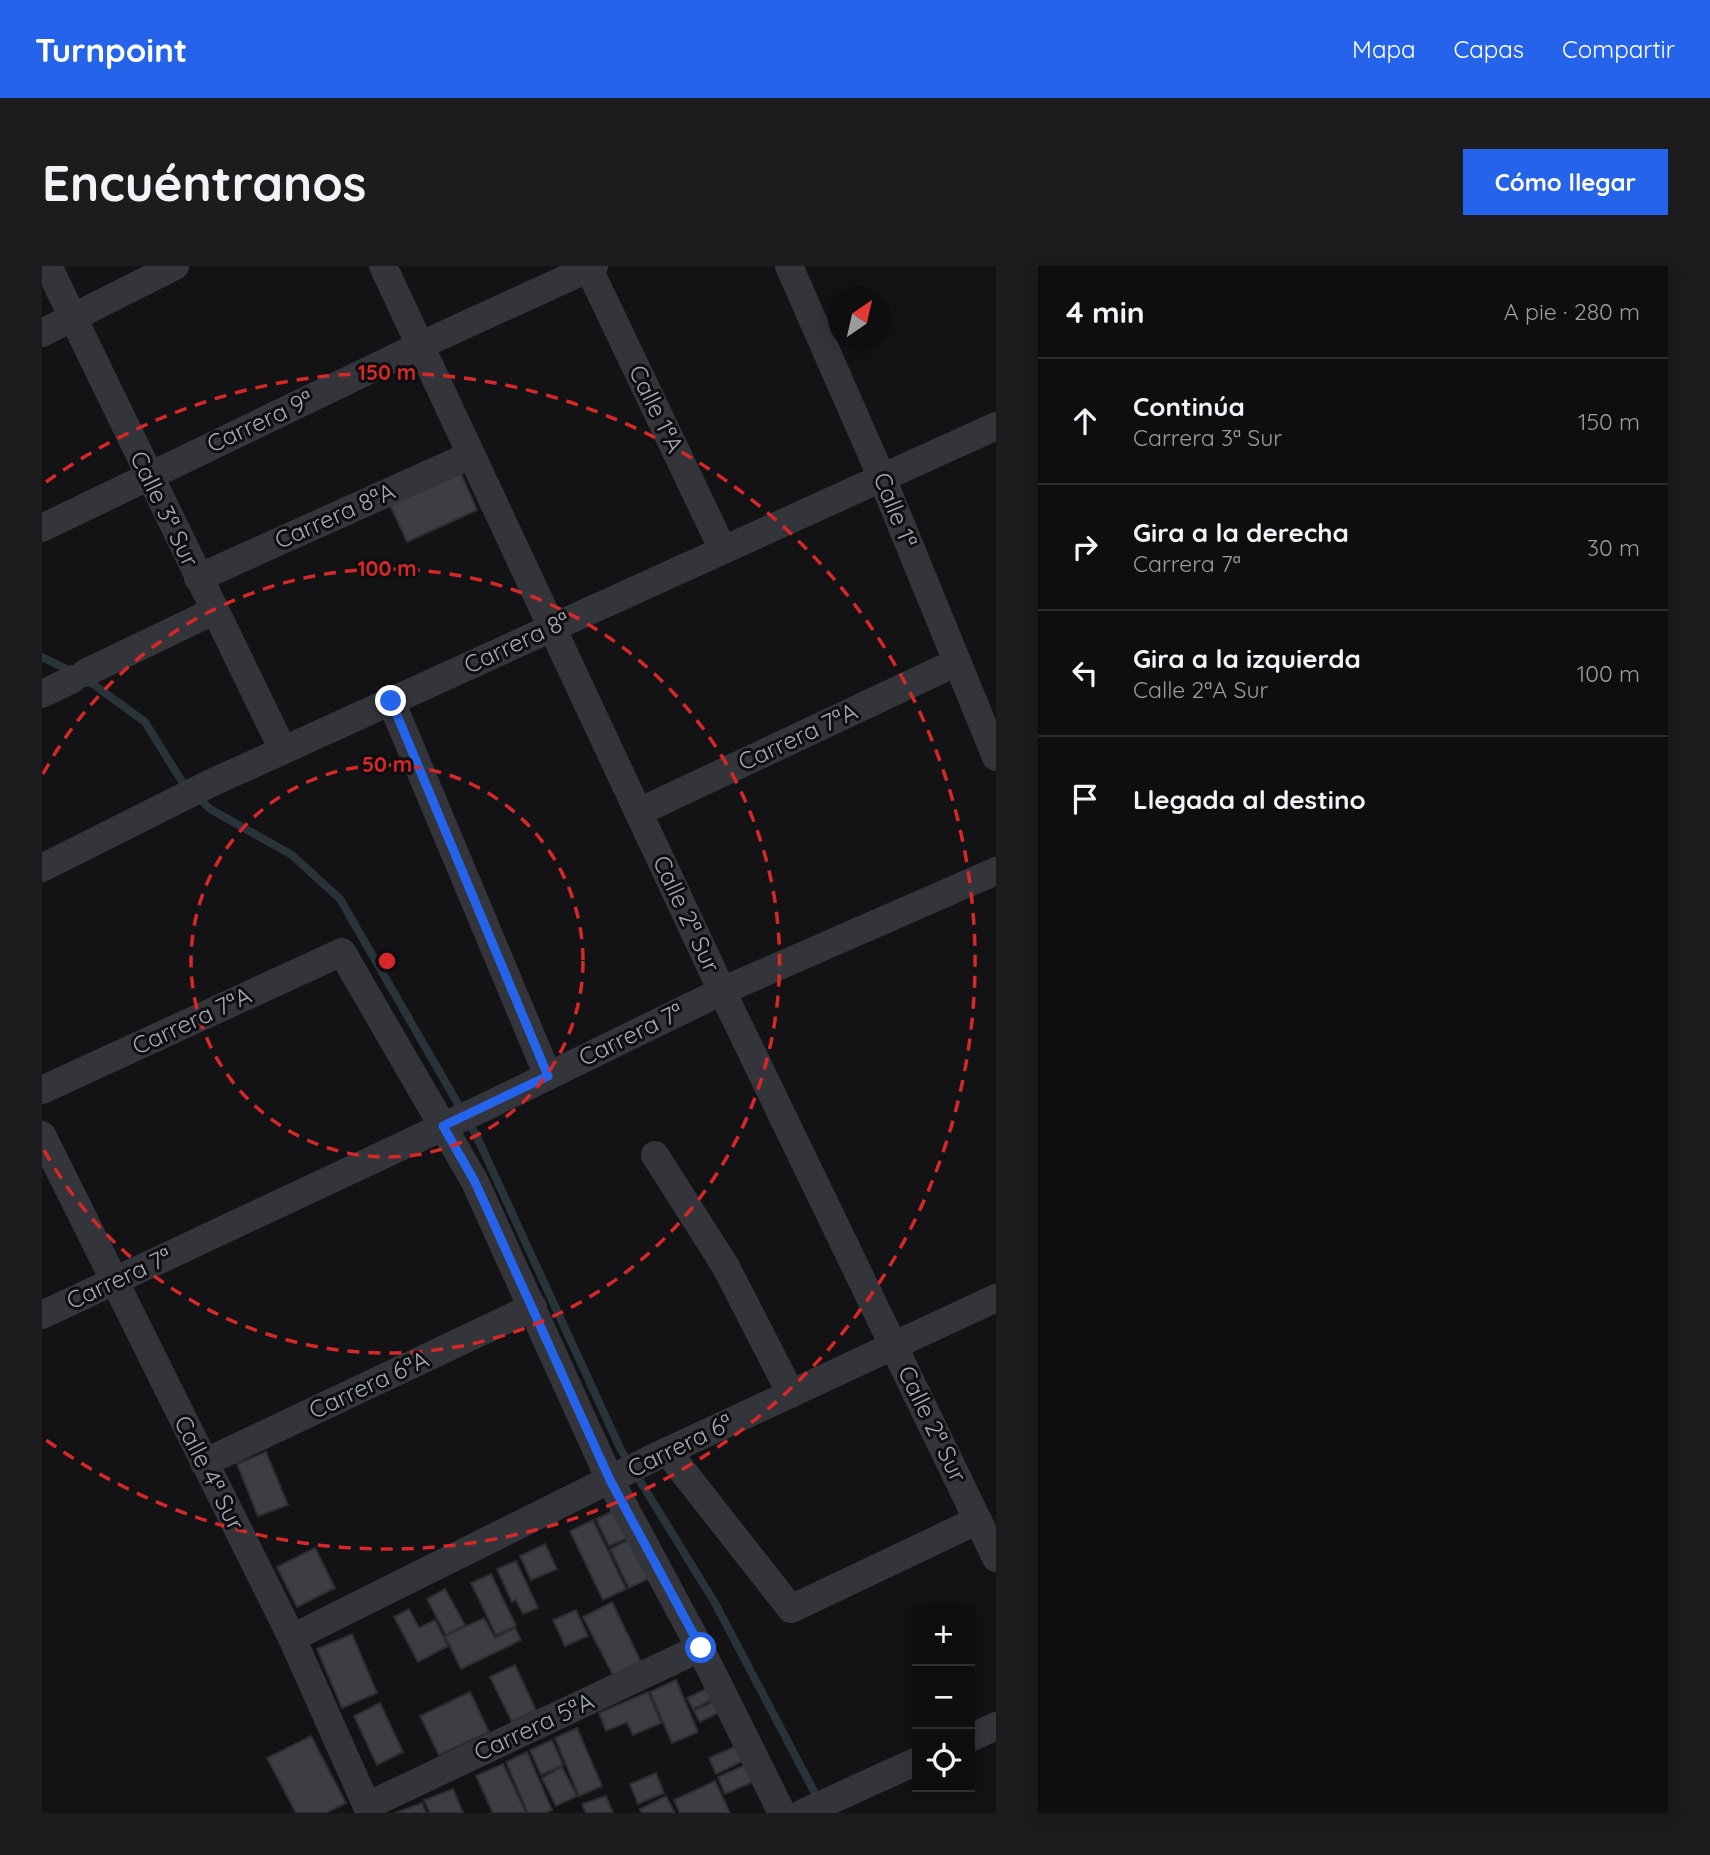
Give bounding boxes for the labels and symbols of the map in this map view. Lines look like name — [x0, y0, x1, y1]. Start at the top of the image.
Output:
north arrow — [828, 287, 891, 350]
text: 150 m — [358, 359, 416, 385]
street label: Calle 1ªA — [623, 360, 691, 457]
street label: Carrera 9ª — [202, 383, 317, 459]
street label: Calle 3ª Sur — [124, 446, 206, 571]
street label: Calle 1ª — [867, 468, 925, 552]
street label: Carrera 8ªA — [270, 475, 399, 555]
text: 100 m — [357, 555, 417, 581]
street label: Carrera 8ª — [459, 605, 574, 680]
route end — [375, 685, 406, 716]
street label: Carrera 7ªA — [733, 695, 862, 777]
text: 50 m — [362, 751, 412, 777]
street label: Calle 2ª Sur — [647, 850, 727, 977]
centre of rings — [375, 949, 399, 973]
street label: Carrera 7ªA — [127, 979, 256, 1061]
street label: Carrera 7ª — [573, 996, 688, 1072]
street label: Carrera 7ª — [61, 1241, 176, 1315]
street label: Carrera 6ªA — [304, 1343, 433, 1425]
street label: Calle 2ª Sur — [892, 1360, 974, 1487]
street label: Carrera 6ª — [622, 1407, 737, 1483]
street label: Calle 4ª Sur — [168, 1410, 252, 1535]
route start — [685, 1632, 716, 1663]
street label: Carrera 5ªA — [469, 1685, 598, 1767]

